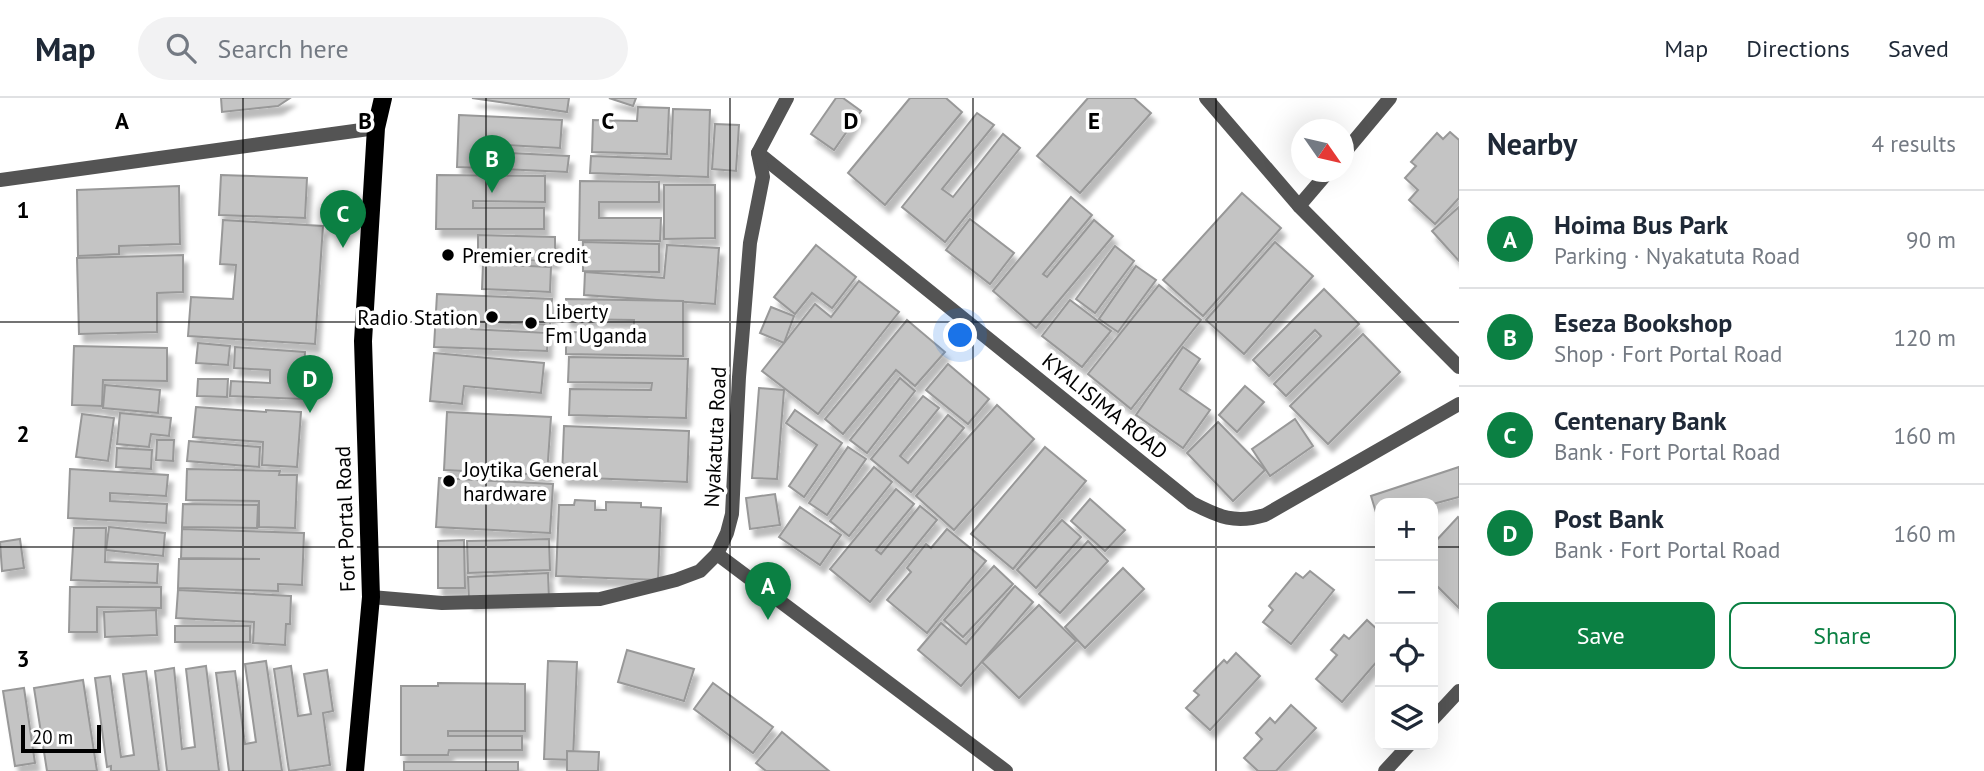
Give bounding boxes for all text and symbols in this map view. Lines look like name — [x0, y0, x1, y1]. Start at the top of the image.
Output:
search box — [138, 17, 628, 80]
text: Map — [35, 27, 96, 70]
icon: search — [162, 29, 200, 67]
text: Search here — [218, 32, 349, 65]
text: Map — [1664, 33, 1708, 64]
text: Directions — [1746, 33, 1850, 64]
text: Saved — [1888, 33, 1949, 64]
text: A — [115, 106, 129, 135]
text: B — [358, 106, 372, 135]
text: C — [602, 106, 615, 135]
text: D — [844, 106, 858, 135]
text: E — [1088, 106, 1100, 135]
north arrow — [1291, 119, 1354, 182]
text: Nearby — [1487, 124, 1577, 163]
text: 4 results — [1872, 129, 1956, 158]
pin: B — [469, 135, 515, 193]
pin: C — [320, 190, 366, 248]
text: 1 — [16, 195, 30, 224]
text: Hoima Bus Park — [1554, 208, 1728, 241]
text: A — [1503, 225, 1517, 254]
text: 90 m — [1906, 225, 1956, 254]
text: Parking · Nyakatuta Road — [1554, 241, 1800, 270]
place label: Premier credit — [462, 242, 588, 269]
marker: Premier credit — [440, 247, 456, 263]
place label: Liberty Fm Uganda — [545, 298, 647, 349]
place label: Radio Station — [357, 304, 478, 331]
text: Eseza Bookshop — [1554, 306, 1732, 339]
marker: Radio Station — [484, 309, 500, 325]
marker: Liberty Fm Uganda — [523, 315, 539, 331]
your location — [943, 318, 977, 352]
text: B — [1503, 323, 1517, 352]
text: 120 m — [1894, 323, 1956, 352]
text: Shop · Fort Portal Road — [1554, 339, 1782, 368]
street label: KYALISIMA ROAD — [1037, 347, 1173, 465]
pin: D — [287, 355, 333, 413]
street label: Nyakatuta Road — [698, 366, 732, 508]
text: Centenary Bank — [1554, 404, 1727, 437]
text: 2 — [16, 419, 30, 448]
text: C — [1504, 421, 1516, 450]
text: 160 m — [1894, 421, 1956, 450]
text: Bank · Fort Portal Road — [1554, 437, 1780, 466]
street label: Fort Portal Road — [329, 445, 361, 593]
place label: Joytika General hardware — [462, 456, 598, 507]
marker: Joytika General hardware — [441, 473, 457, 489]
map controls — [1375, 498, 1438, 750]
button: + — [1375, 498, 1438, 561]
text: Post Bank — [1554, 502, 1664, 535]
text: D — [1503, 519, 1517, 548]
text: 160 m — [1894, 519, 1956, 548]
text: Bank · Fort Portal Road — [1554, 535, 1780, 564]
button: − — [1375, 561, 1438, 624]
pin: A — [745, 562, 791, 620]
button: Save — [1487, 602, 1715, 669]
button: Share — [1729, 602, 1956, 669]
button: locate — [1375, 624, 1438, 687]
text: 3 — [16, 644, 30, 673]
button: layers — [1375, 687, 1438, 750]
scale bar — [21, 722, 102, 754]
text: 20 m — [32, 725, 73, 749]

